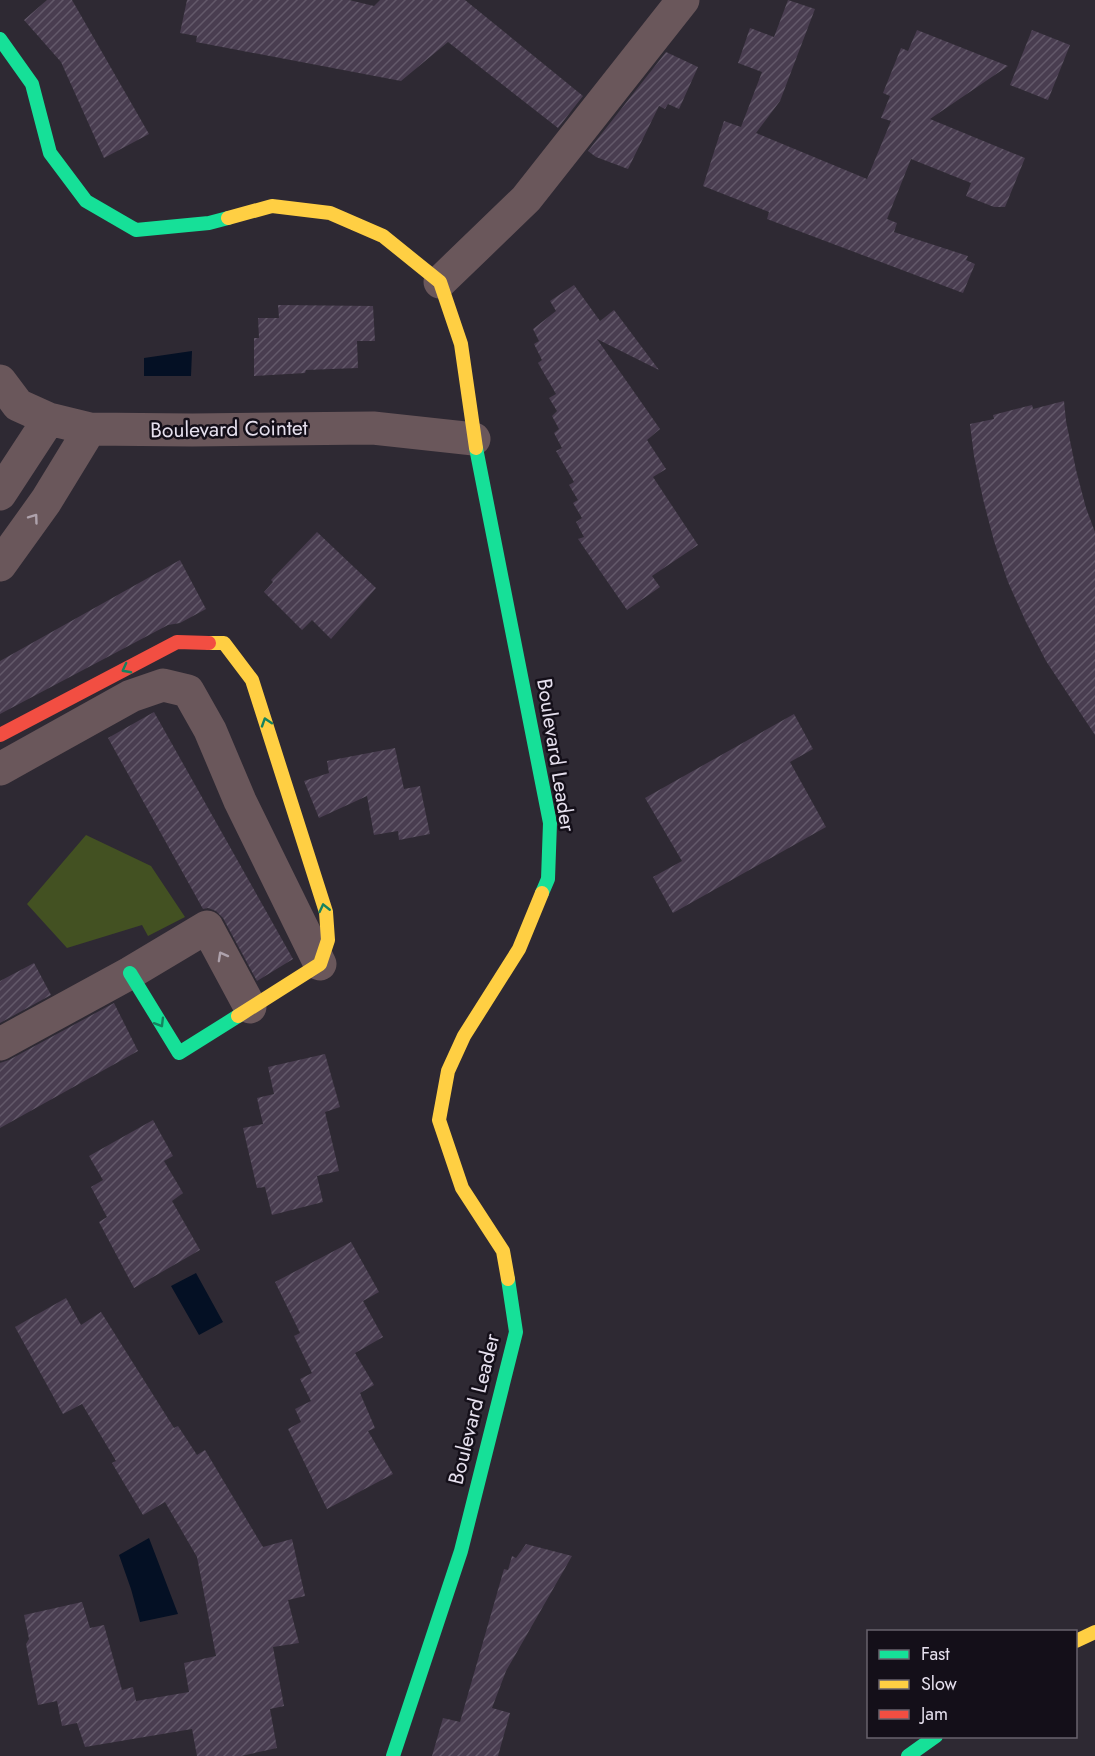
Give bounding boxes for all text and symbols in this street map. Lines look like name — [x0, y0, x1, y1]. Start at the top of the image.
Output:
street label: Boulevard Cointet — [150, 413, 308, 445]
one-way arrow — [27, 513, 38, 524]
one-way arrow — [122, 662, 132, 673]
street label: Boulevard Leader — [529, 676, 583, 835]
one-way arrow — [261, 717, 273, 728]
one-way arrow — [319, 903, 332, 913]
one-way arrow — [218, 952, 229, 962]
one-way arrow — [153, 1017, 165, 1027]
street label: Boulevard Leader — [441, 1330, 507, 1488]
legend — [867, 1630, 1077, 1738]
text: Fast — [921, 1641, 950, 1667]
text: Slow — [921, 1671, 958, 1697]
text: Jam — [919, 1701, 948, 1727]

